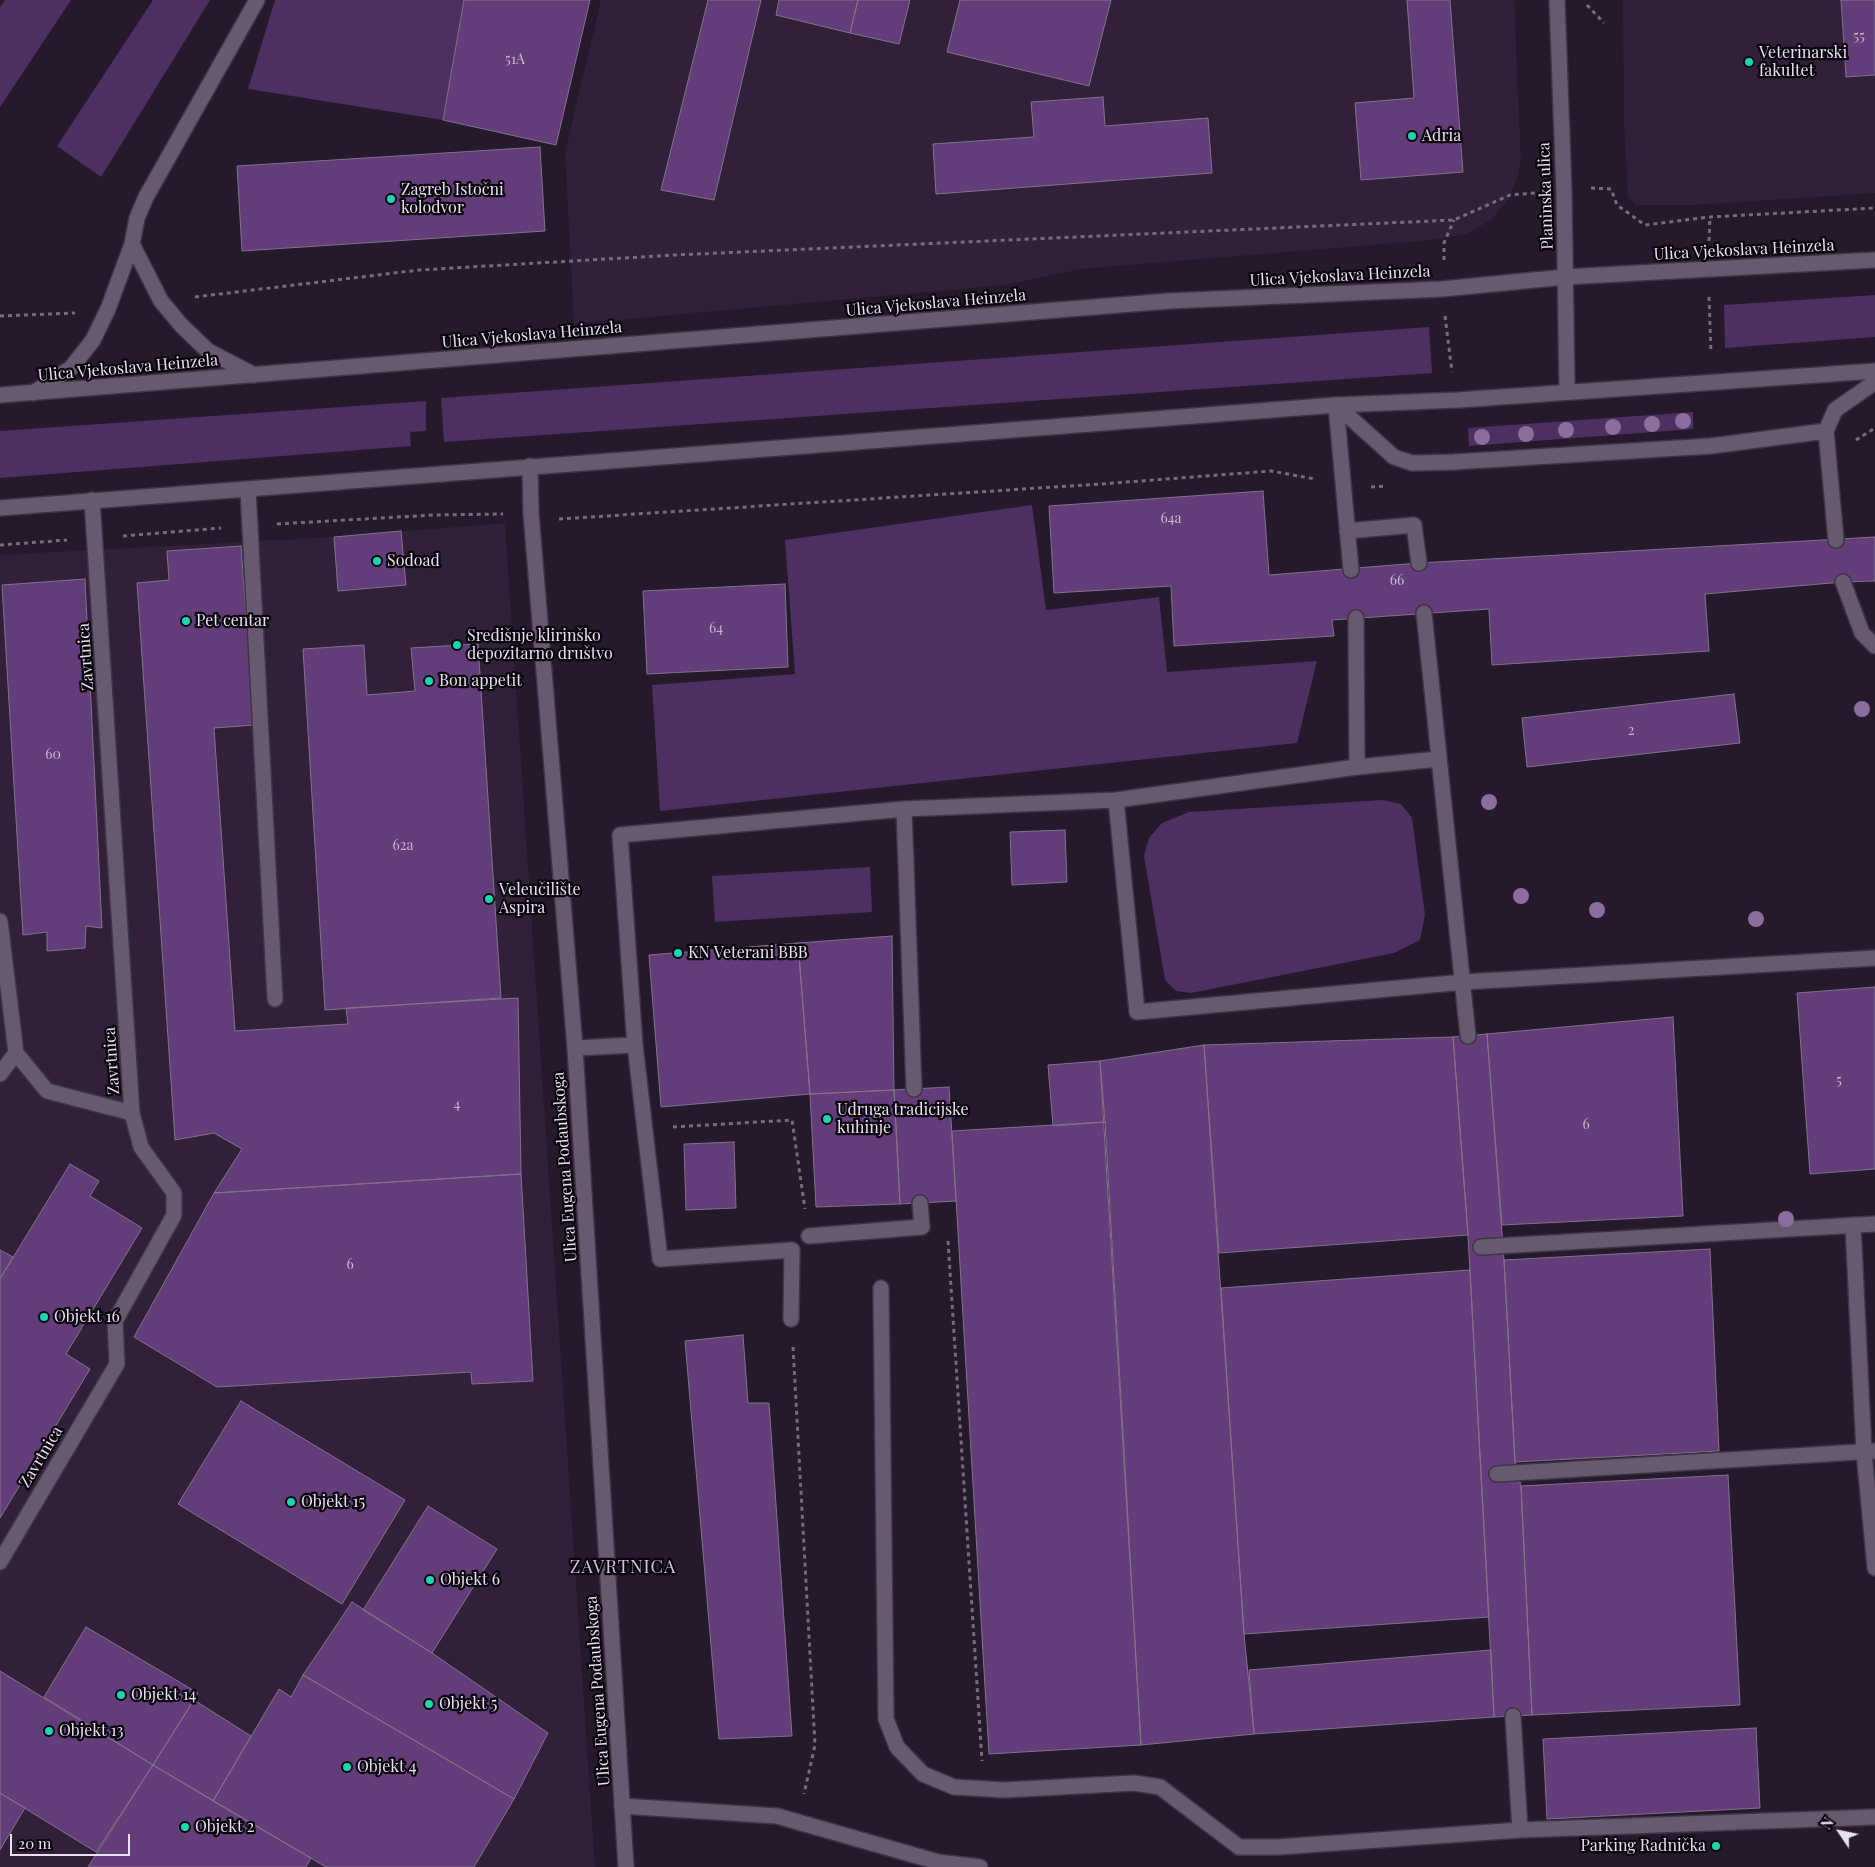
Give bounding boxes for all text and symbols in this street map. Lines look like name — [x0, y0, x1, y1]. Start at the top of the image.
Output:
house number: 55 — [1853, 29, 1865, 45]
place label: Veterinarski fakultet — [1759, 43, 1847, 81]
house number: 51A — [505, 52, 525, 68]
marker: Veterinarski fakultet — [1743, 56, 1755, 68]
place label: Adria — [1422, 126, 1461, 146]
marker: Adria — [1406, 130, 1418, 142]
street label: Planinska ulica — [1535, 142, 1557, 250]
place label: Zagreb Istočni kolodvor — [401, 180, 504, 218]
marker: Zagreb Istočni kolodvor — [385, 193, 397, 205]
street label: Ulica Vjekoslava Heinzela — [1653, 236, 1835, 264]
street label: Ulica Vjekoslava Heinzela — [1249, 262, 1431, 290]
street label: Ulica Vjekoslava Heinzela — [845, 286, 1027, 320]
street label: Ulica Vjekoslava Heinzela — [441, 318, 623, 352]
street label: Ulica Vjekoslava Heinzela — [37, 351, 219, 385]
house number: 64a — [1160, 511, 1182, 527]
place label: Sodoad — [387, 551, 440, 571]
marker: Sodoad — [371, 555, 383, 567]
house number: 66 — [1390, 573, 1404, 589]
place label: Pet centar — [196, 611, 269, 631]
marker: Pet centar — [180, 615, 192, 627]
house number: 64 — [709, 621, 723, 637]
street label: Zavrtnica — [74, 622, 98, 692]
place label: Središnje klirinško depozitarno društvo — [467, 626, 613, 664]
marker: Središnje klirinško depozitarno društvo — [451, 639, 463, 651]
place label: Bon appetit — [439, 671, 522, 691]
marker: Bon appetit — [423, 675, 435, 687]
house number: 2 — [1628, 723, 1634, 739]
house number: 60 — [45, 747, 61, 763]
house number: 62a — [393, 838, 413, 854]
place label: Veleučilište Aspira — [499, 880, 581, 918]
marker: Veleučilište Aspira — [483, 893, 495, 905]
place label: KN Veterani BBB — [688, 943, 808, 963]
marker: KN Veterani BBB — [672, 947, 684, 959]
street label: Zavrtnica — [100, 1026, 124, 1096]
street label: Ulica Eugena Podaubskoga — [549, 1071, 581, 1263]
house number: 5 — [1836, 1073, 1842, 1089]
house number: 4 — [454, 1097, 460, 1113]
place label: Udruga tradicijske kuhinje — [837, 1100, 969, 1138]
marker: Udruga tradicijske kuhinje — [821, 1113, 833, 1125]
house number: 6 — [1582, 1117, 1590, 1133]
house number: 6 — [346, 1257, 354, 1273]
place label: Objekt 16 — [54, 1307, 120, 1327]
marker: Objekt 16 — [38, 1311, 50, 1323]
street label: Zavrtnica — [15, 1423, 67, 1491]
place label: Objekt 15 — [301, 1492, 365, 1512]
marker: Objekt 15 — [285, 1496, 297, 1508]
district label: ZAVRTNICA — [569, 1556, 677, 1578]
place label: Objekt 6 — [440, 1570, 500, 1590]
marker: Objekt 6 — [424, 1574, 436, 1586]
street label: Ulica Eugena Podaubskoga — [582, 1595, 614, 1787]
place label: Objekt 14 — [131, 1685, 197, 1705]
marker: Objekt 14 — [115, 1689, 127, 1701]
place label: Objekt 5 — [439, 1694, 497, 1714]
marker: Objekt 5 — [423, 1698, 435, 1710]
place label: Objekt 13 — [59, 1721, 124, 1741]
marker: Objekt 13 — [43, 1725, 55, 1737]
place label: Objekt 4 — [357, 1757, 417, 1777]
marker: Objekt 4 — [341, 1761, 353, 1773]
north arrow — [1815, 1807, 1865, 1857]
text: N — [1816, 1814, 1838, 1833]
place label: Objekt 2 — [195, 1817, 254, 1837]
marker: Objekt 2 — [179, 1821, 191, 1833]
scale bar — [12, 1824, 132, 1856]
text: 20 m — [18, 1833, 51, 1853]
place label: Parking Radnička — [1580, 1836, 1706, 1856]
marker: Parking Radnička — [1710, 1840, 1722, 1852]

